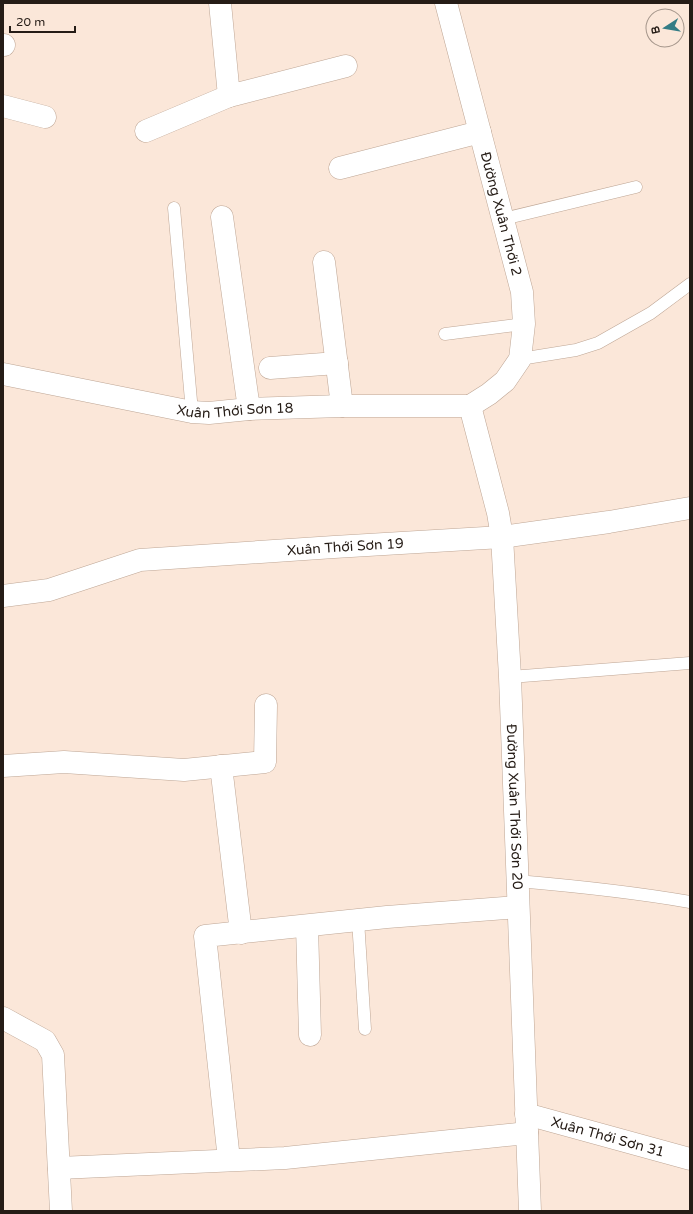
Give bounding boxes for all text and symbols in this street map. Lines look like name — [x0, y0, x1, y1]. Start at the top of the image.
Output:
scale bar — [10, 8, 75, 34]
north arrow — [645, 8, 685, 48]
text: 20 m — [16, 15, 45, 29]
text: B — [648, 25, 663, 35]
street label: Đường Xuân Thới 2 — [477, 150, 525, 278]
street label: Xuân Thới Sơn 18 — [175, 400, 294, 422]
street label: Xuân Thới Sơn 19 — [286, 535, 404, 559]
street label: Đường Xuân Thới Sơn 20 — [503, 724, 526, 890]
street label: Xuân Thới Sơn 31 — [549, 1113, 667, 1161]

